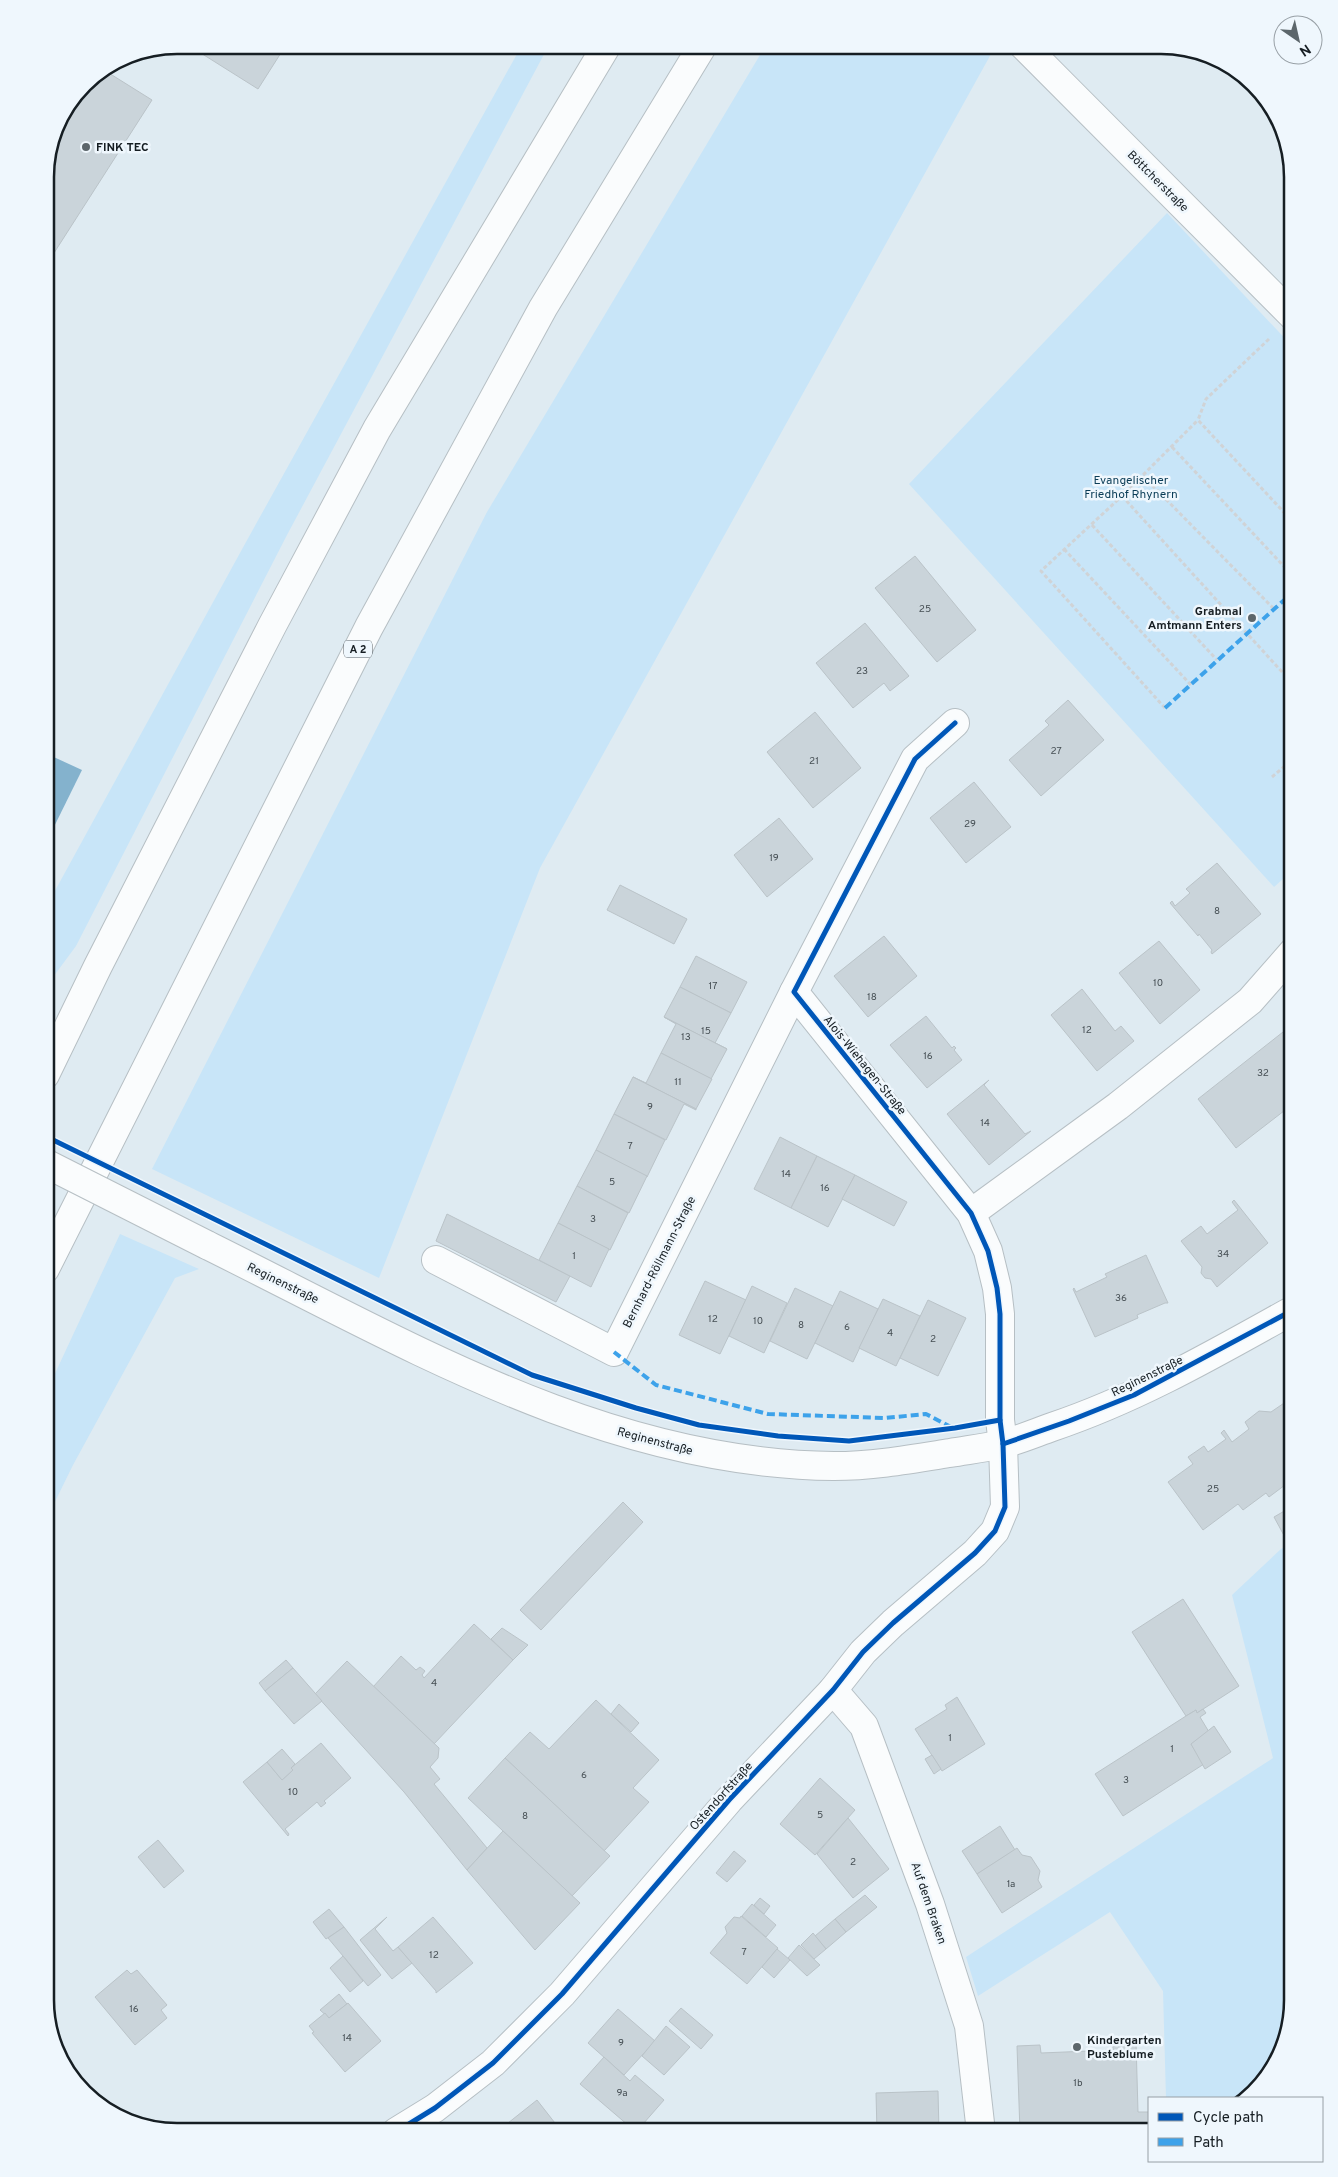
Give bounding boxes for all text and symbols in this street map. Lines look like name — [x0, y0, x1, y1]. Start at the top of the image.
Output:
north arrow — [1273, 15, 1323, 65]
text: N — [1296, 40, 1313, 59]
place label: FINK TEC — [96, 140, 149, 156]
marker: FINK TEC — [80, 141, 92, 153]
street label: Böttcherstraße — [1123, 148, 1191, 216]
park label: Evangelischer Friedhof Rhynern — [1084, 473, 1178, 503]
house number: 25 — [919, 603, 931, 616]
place label: Grabmal Amtmann Enters — [1148, 604, 1242, 634]
marker: Grabmal Amtmann Enters — [1246, 612, 1258, 624]
road number: A 2 — [344, 641, 372, 658]
house number: 23 — [856, 665, 868, 678]
house number: 27 — [1050, 745, 1062, 758]
house number: 21 — [809, 755, 819, 768]
house number: 29 — [964, 818, 976, 831]
house number: 19 — [769, 852, 779, 865]
house number: 8 — [1214, 905, 1220, 918]
house number: 10 — [1153, 977, 1163, 990]
house number: 17 — [709, 980, 717, 993]
house number: 18 — [867, 991, 877, 1004]
street label: Alois-Wiehagen-Straße — [819, 1012, 909, 1119]
house number: 12 — [1082, 1024, 1092, 1037]
house number: 15 — [701, 1025, 711, 1038]
house number: 13 — [681, 1031, 691, 1044]
house number: 16 — [923, 1050, 933, 1063]
house number: 32 — [1257, 1067, 1269, 1080]
house number: 11 — [674, 1076, 682, 1089]
house number: 9 — [647, 1101, 653, 1114]
house number: 14 — [980, 1117, 990, 1130]
house number: 7 — [627, 1140, 633, 1153]
house number: 14 — [781, 1168, 791, 1181]
house number: 5 — [609, 1176, 615, 1189]
house number: 16 — [820, 1182, 830, 1195]
street label: Bernhard-Röllmann-Straße — [620, 1194, 700, 1331]
house number: 3 — [590, 1213, 596, 1226]
house number: 34 — [1217, 1248, 1229, 1261]
house number: 1 — [572, 1250, 576, 1263]
street label: Reginenstraße — [244, 1260, 321, 1308]
house number: 36 — [1115, 1292, 1127, 1305]
house number: 12 — [708, 1313, 718, 1326]
house number: 10 — [753, 1315, 763, 1328]
house number: 8 — [798, 1319, 804, 1332]
house number: 6 — [844, 1321, 850, 1334]
house number: 4 — [887, 1327, 893, 1340]
house number: 2 — [930, 1333, 936, 1346]
street label: Reginenstraße — [1109, 1353, 1186, 1401]
street label: Reginenstraße — [615, 1424, 694, 1460]
house number: 25 — [1207, 1483, 1219, 1496]
house number: 4 — [431, 1677, 437, 1690]
house number: 1 — [948, 1732, 952, 1745]
house number: 1 — [1170, 1743, 1174, 1756]
street label: Ostendorfstraße — [687, 1759, 757, 1834]
house number: 6 — [581, 1769, 587, 1782]
house number: 3 — [1123, 1774, 1129, 1787]
house number: 10 — [288, 1786, 298, 1799]
house number: 5 — [817, 1809, 823, 1822]
house number: 8 — [522, 1810, 528, 1823]
house number: 2 — [850, 1856, 856, 1869]
street label: Auf dem Braken — [907, 1860, 950, 1947]
house number: 1a — [1007, 1878, 1015, 1891]
house number: 7 — [741, 1946, 747, 1959]
house number: 12 — [429, 1949, 439, 1962]
house number: 16 — [129, 2003, 139, 2016]
house number: 14 — [342, 2032, 352, 2045]
place label: Kindergarten Pusteblume — [1087, 2033, 1162, 2063]
house number: 9 — [618, 2037, 624, 2050]
marker: Kindergarten Pusteblume — [1071, 2041, 1083, 2053]
house number: 1b — [1073, 2077, 1083, 2090]
house number: 9a — [616, 2087, 628, 2100]
legend — [1148, 2097, 1323, 2162]
text: Cycle path — [1193, 2109, 1264, 2128]
text: Path — [1193, 2134, 1224, 2153]

